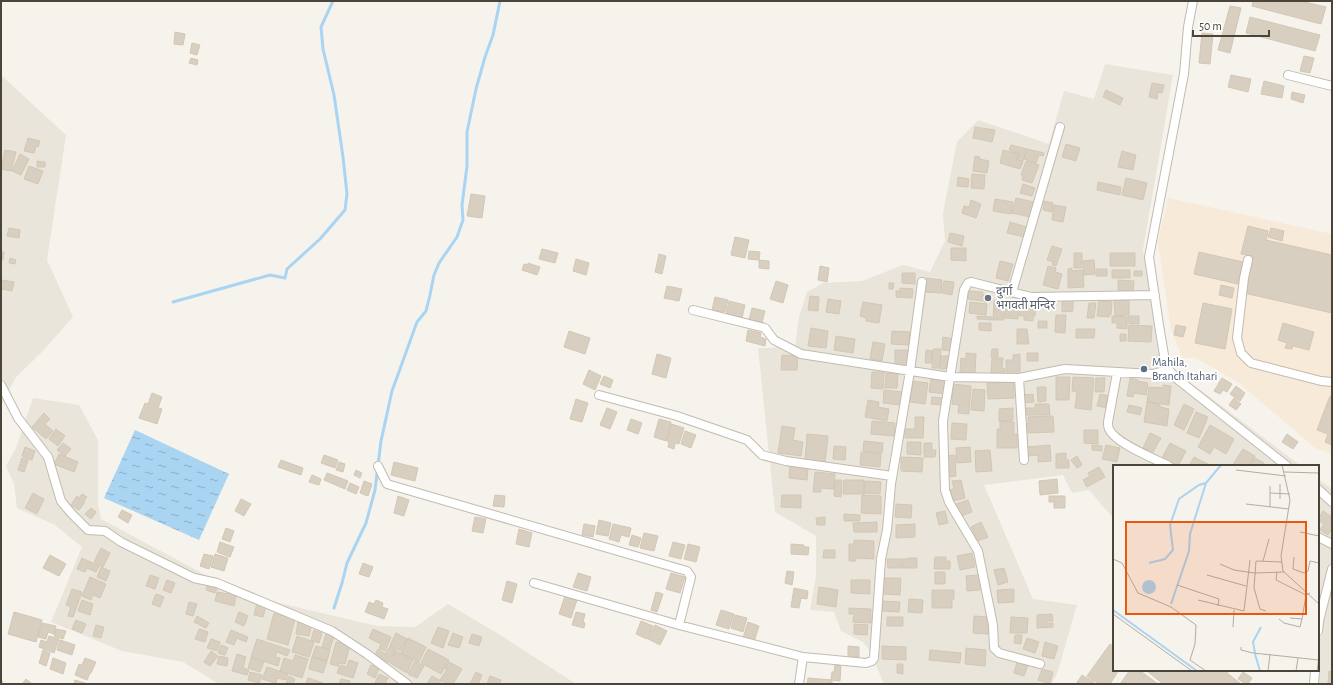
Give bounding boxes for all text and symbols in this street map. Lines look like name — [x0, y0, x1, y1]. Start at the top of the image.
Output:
scale bar — [1193, 12, 1269, 38]
text: 50 m — [1199, 20, 1222, 32]
place label: दुर्गा भगवती मन्दिर — [996, 284, 1056, 311]
marker: दुर्गा भगवती मन्दिर — [983, 293, 993, 303]
place label: Mahila, Branch Itahari — [1152, 356, 1217, 382]
marker: Mahila, Branch Itahari — [1139, 364, 1149, 374]
inset map — [1113, 465, 1319, 671]

